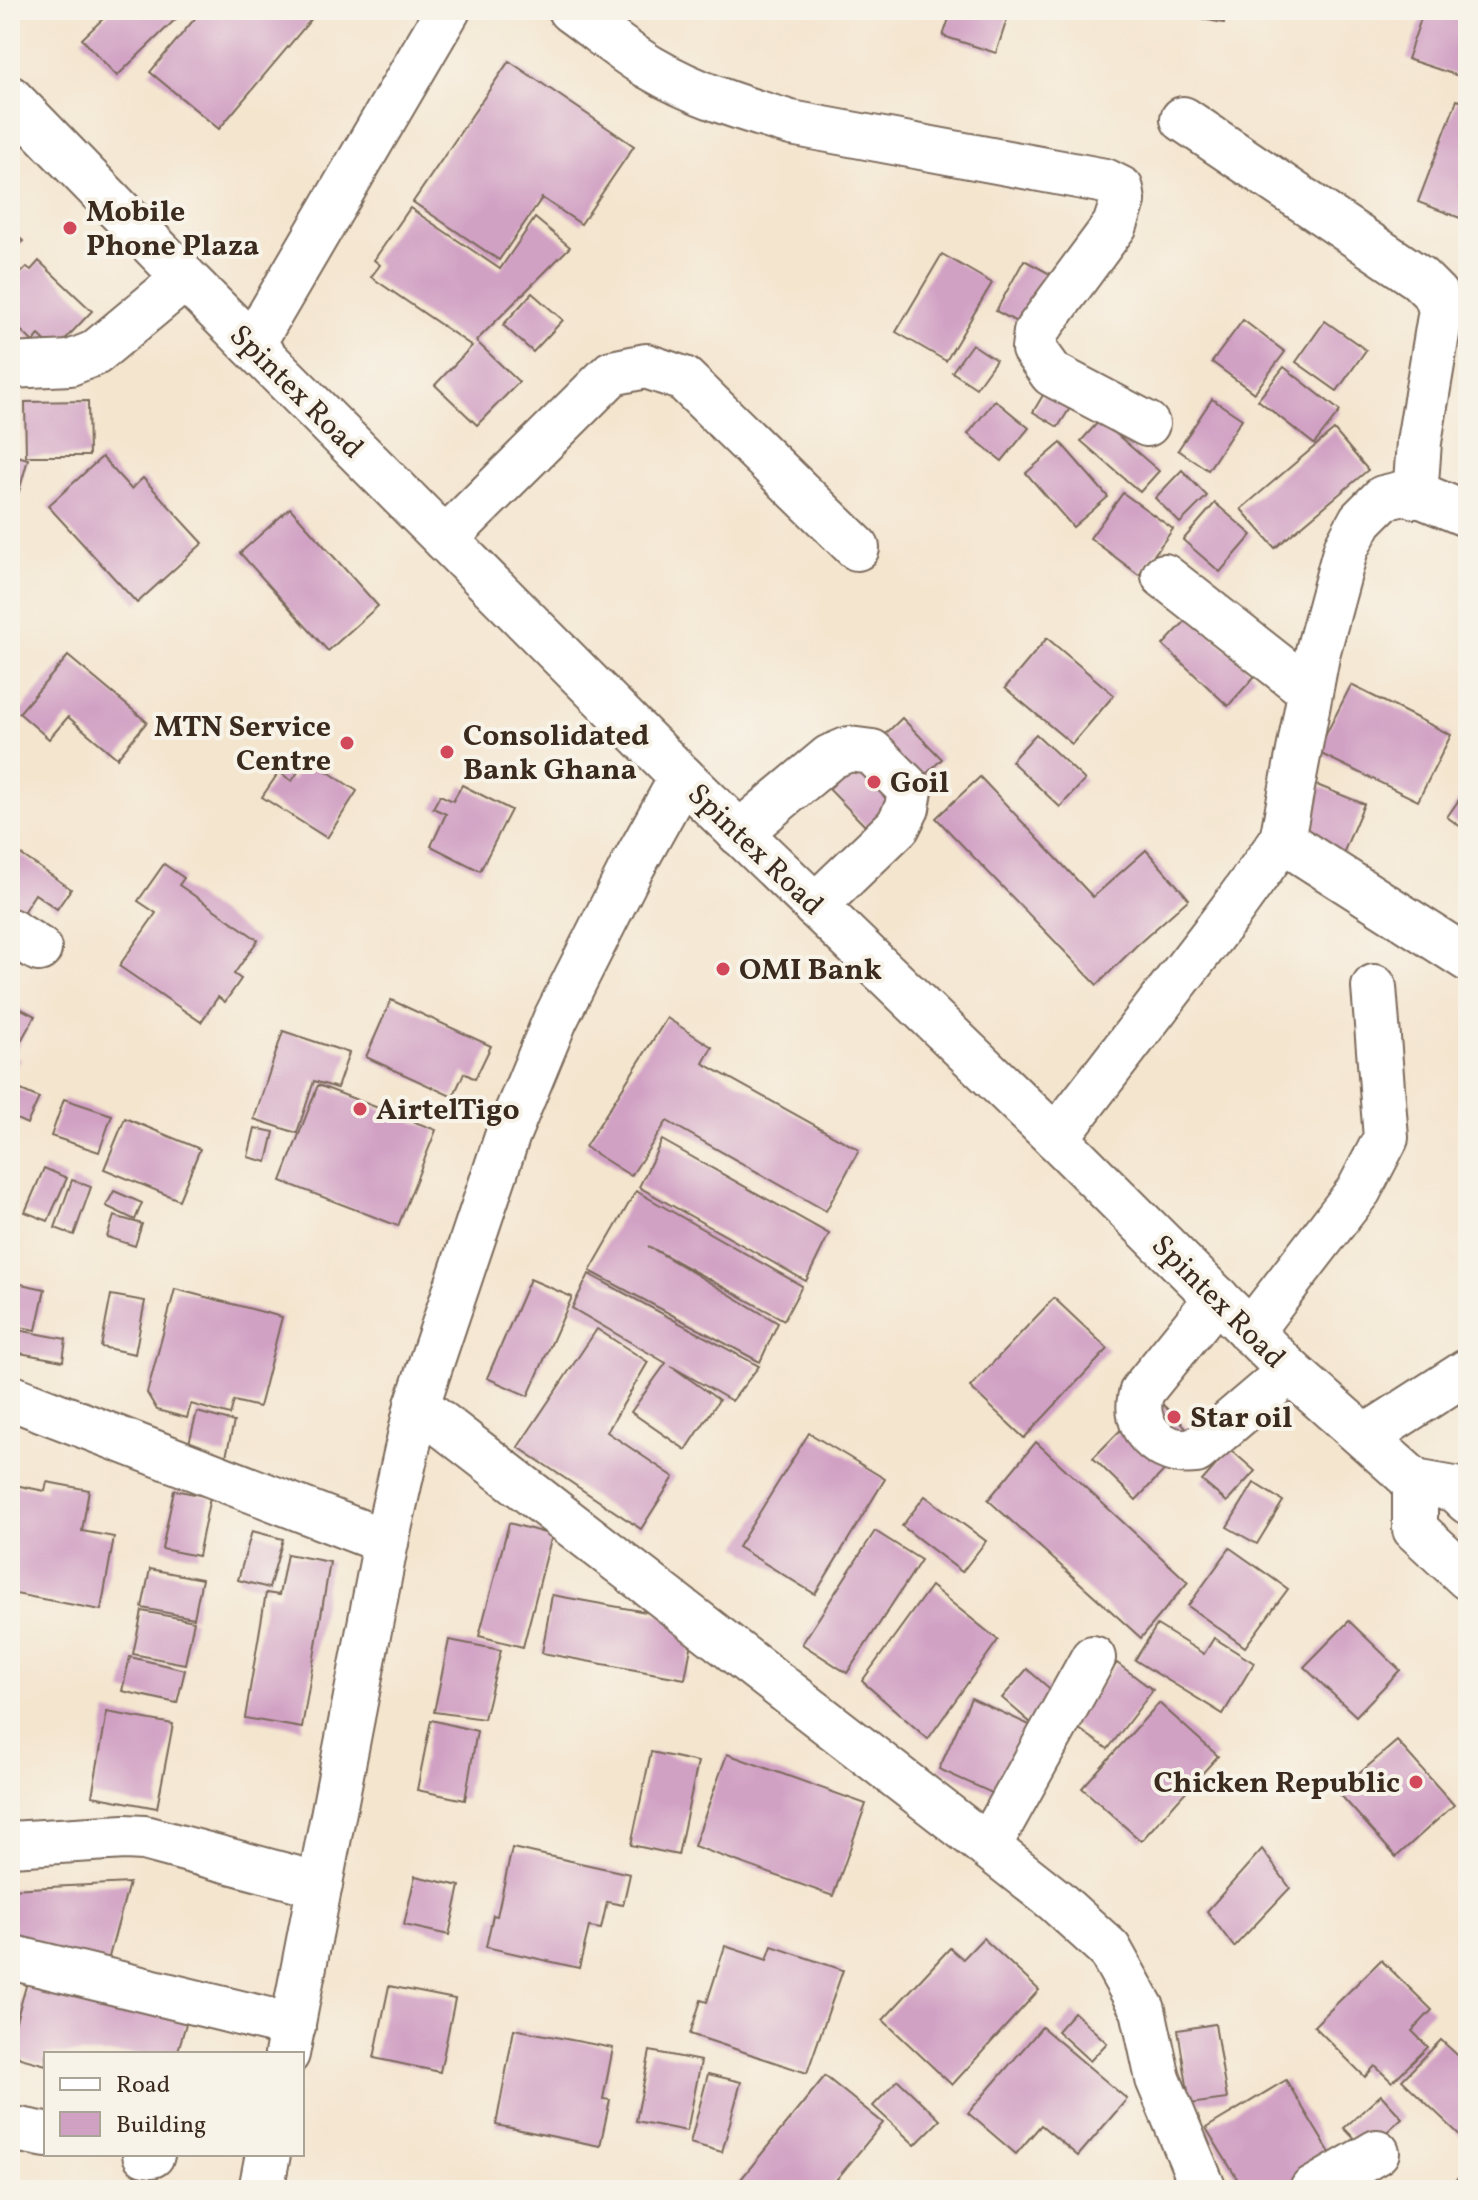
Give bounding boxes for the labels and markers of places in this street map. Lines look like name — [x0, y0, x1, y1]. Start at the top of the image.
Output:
place label: Mobile Phone Plaza — [86, 192, 259, 268]
marker: Mobile Phone Plaza — [61, 219, 79, 237]
place label: MTN Service Centre — [154, 707, 331, 783]
place label: Consolidated Bank Ghana — [463, 716, 649, 792]
marker: MTN Service Centre — [338, 734, 356, 752]
marker: Consolidated Bank Ghana — [438, 743, 456, 761]
place label: Goil — [890, 763, 949, 805]
marker: Goil — [865, 773, 883, 791]
place label: OMI Bank — [739, 950, 882, 992]
marker: OMI Bank — [714, 960, 732, 978]
place label: AirtelTigo — [376, 1090, 520, 1132]
marker: AirtelTigo — [351, 1100, 369, 1118]
place label: Star oil — [1190, 1398, 1292, 1440]
marker: Star oil — [1165, 1408, 1183, 1426]
place label: Chicken Republic — [1153, 1763, 1400, 1805]
marker: Chicken Republic — [1407, 1773, 1425, 1791]

